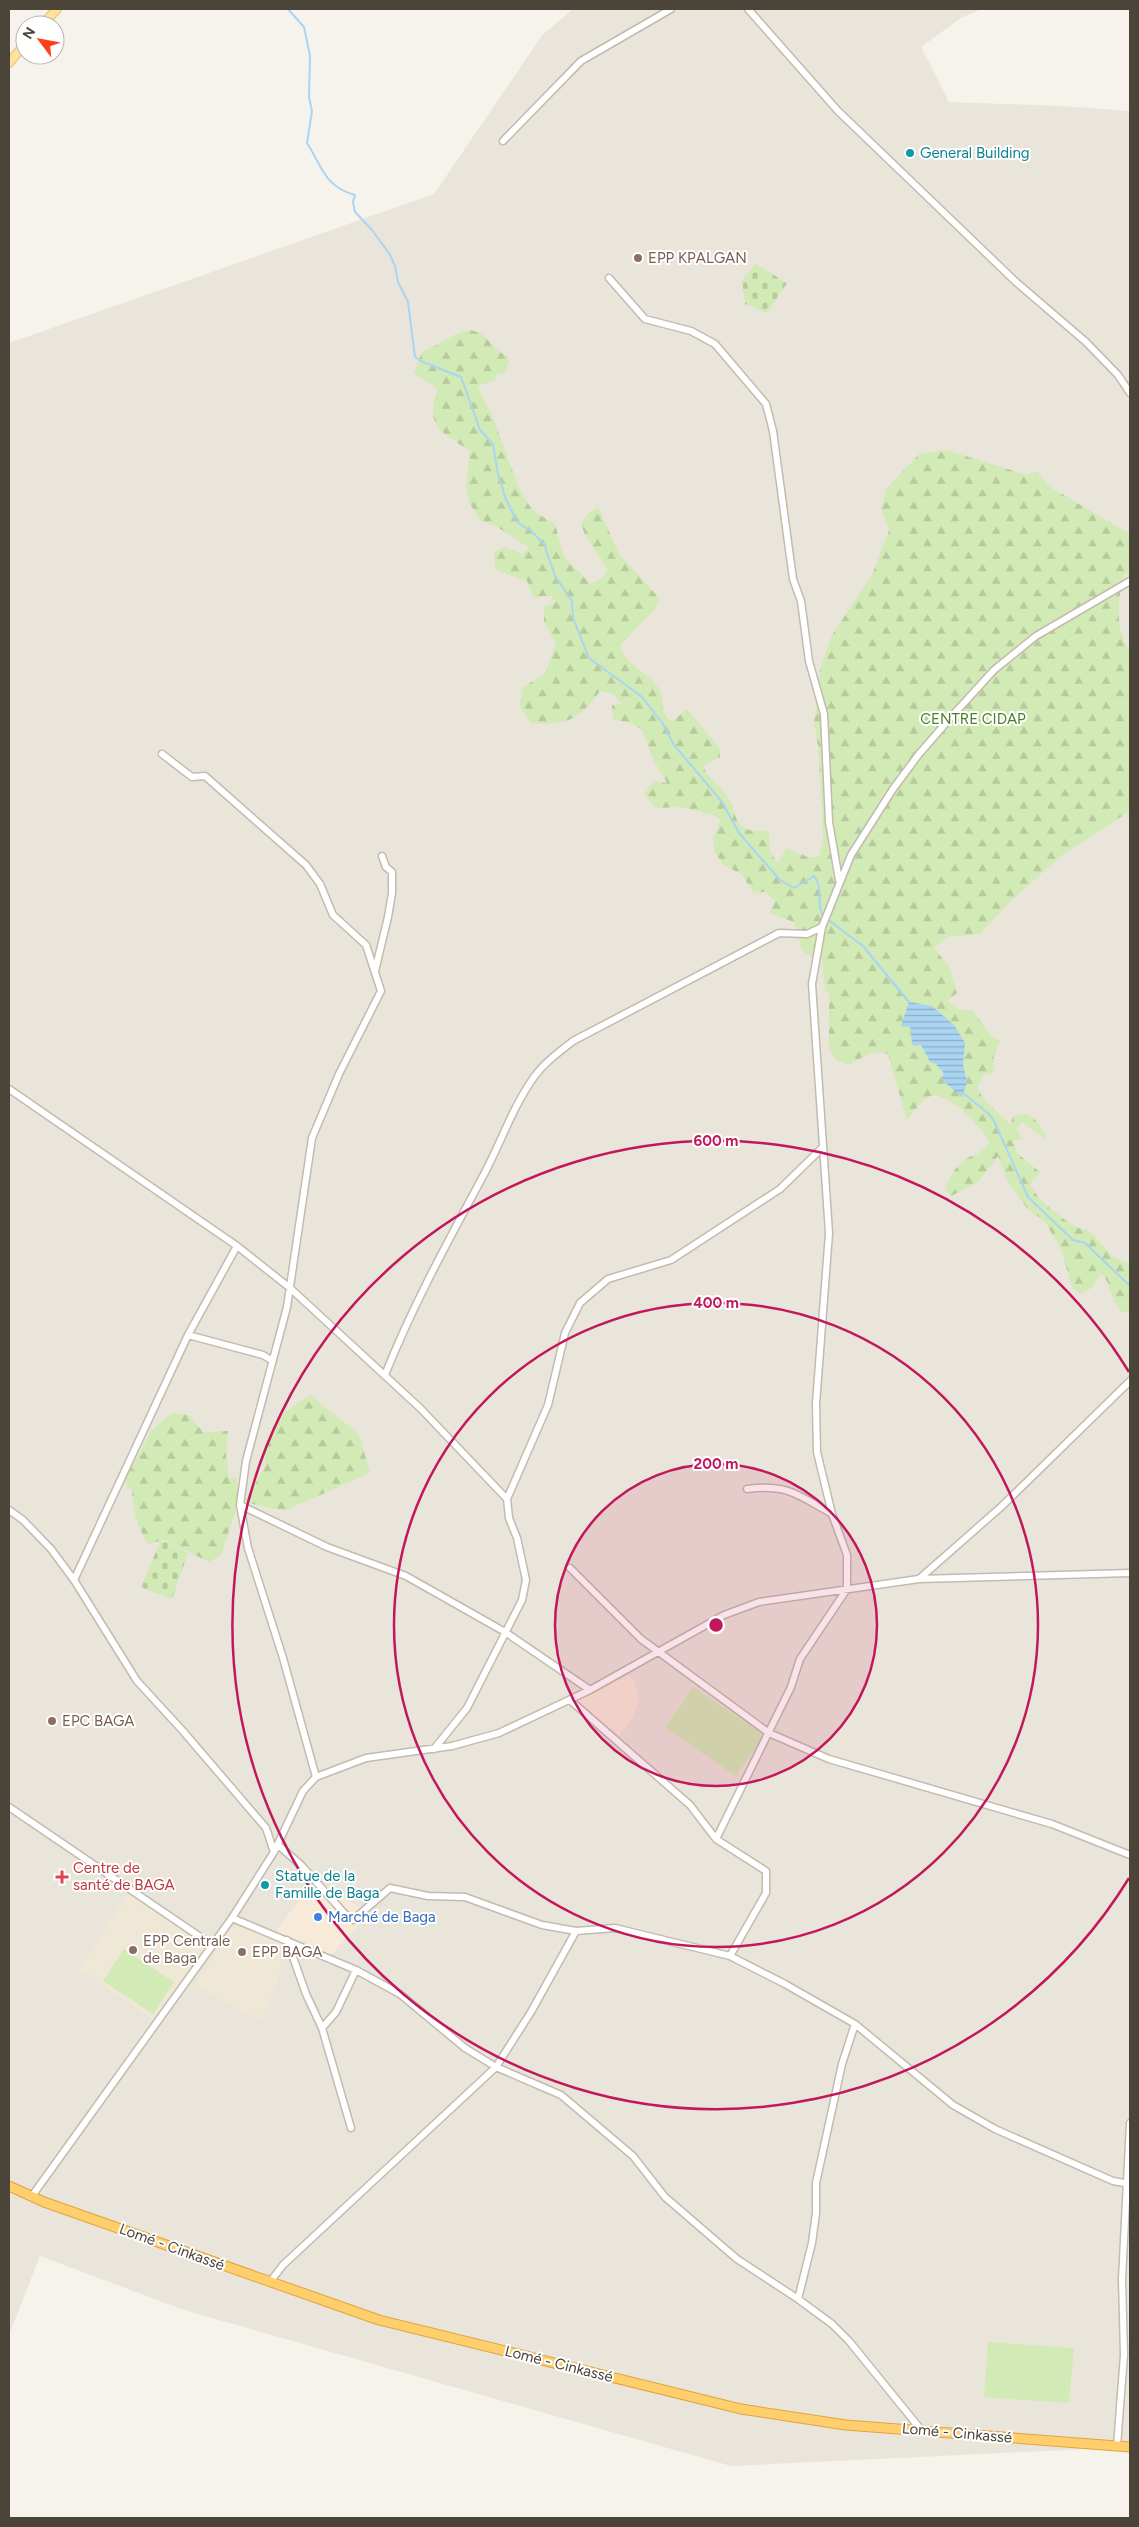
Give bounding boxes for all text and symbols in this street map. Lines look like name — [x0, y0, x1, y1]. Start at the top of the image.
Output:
north arrow — [15, 15, 65, 65]
text: N — [19, 24, 39, 42]
place label: General Building — [920, 144, 1030, 162]
marker: General Building — [904, 147, 916, 159]
place label: EPP KPALGAN — [648, 249, 747, 267]
marker: EPP KPALGAN — [632, 252, 644, 264]
park label: CENTRE CIDAP — [920, 710, 1026, 728]
text: 600 m — [694, 1132, 738, 1150]
text: 400 m — [693, 1294, 739, 1312]
text: 200 m — [694, 1455, 738, 1473]
centre of rings — [707, 1616, 725, 1634]
place label: EPC BAGA — [62, 1712, 135, 1730]
marker: EPC BAGA — [46, 1715, 58, 1727]
place label: Centre de santé de BAGA — [73, 1859, 175, 1894]
place label: Statue de la Famille de Baga — [275, 1867, 379, 1902]
marker: Centre de santé de BAGA — [55, 1870, 69, 1884]
marker: Statue de la Famille de Baga — [259, 1879, 271, 1891]
place label: Marché de Baga — [328, 1908, 436, 1926]
marker: Marché de Baga — [312, 1911, 324, 1923]
place label: EPP Centrale de Baga — [143, 1932, 230, 1967]
place label: EPP BAGA — [252, 1943, 322, 1961]
marker: EPP Centrale de Baga — [127, 1944, 139, 1956]
marker: EPP BAGA — [236, 1946, 248, 1958]
street label: Lomé - Cinkassé — [117, 2220, 227, 2274]
street label: Lomé - Cinkassé — [503, 2342, 615, 2386]
street label: Lomé - Cinkassé — [901, 2419, 1013, 2447]

